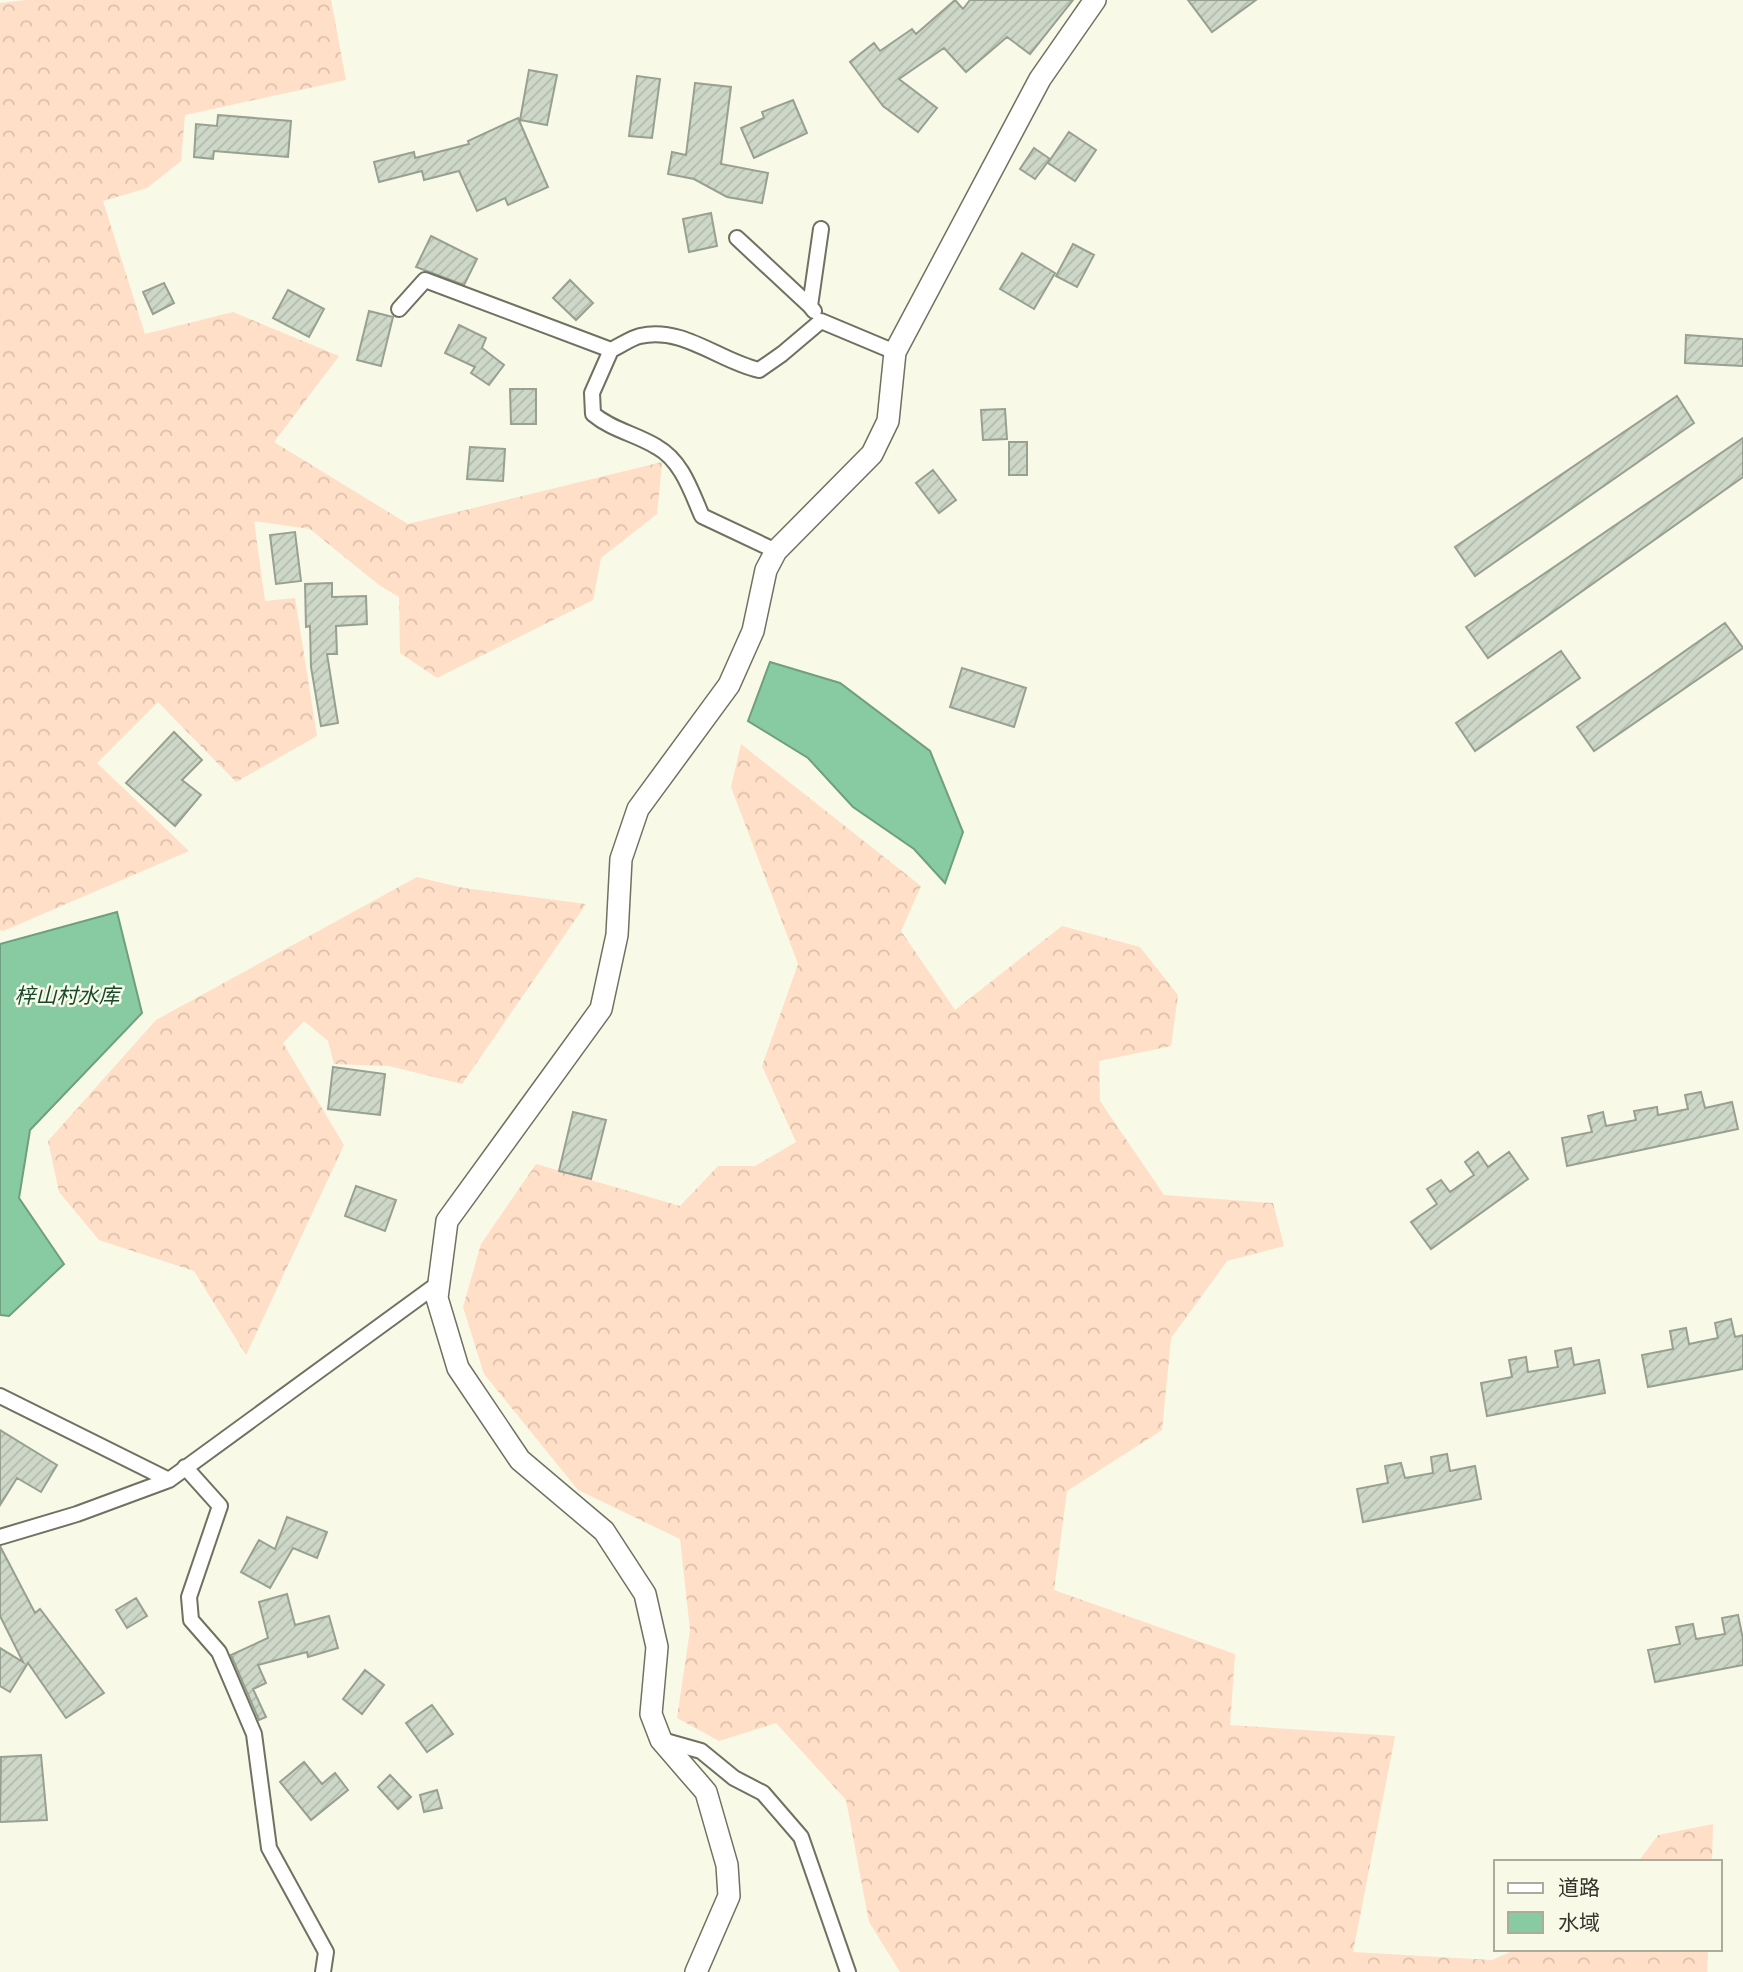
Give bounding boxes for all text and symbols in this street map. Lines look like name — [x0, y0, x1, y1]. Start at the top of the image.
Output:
water label: 梓山村水库 — [15, 982, 122, 1008]
legend — [1494, 1860, 1722, 1951]
text: 道路 — [1558, 1874, 1600, 1900]
text: 水域 — [1558, 1909, 1600, 1935]

